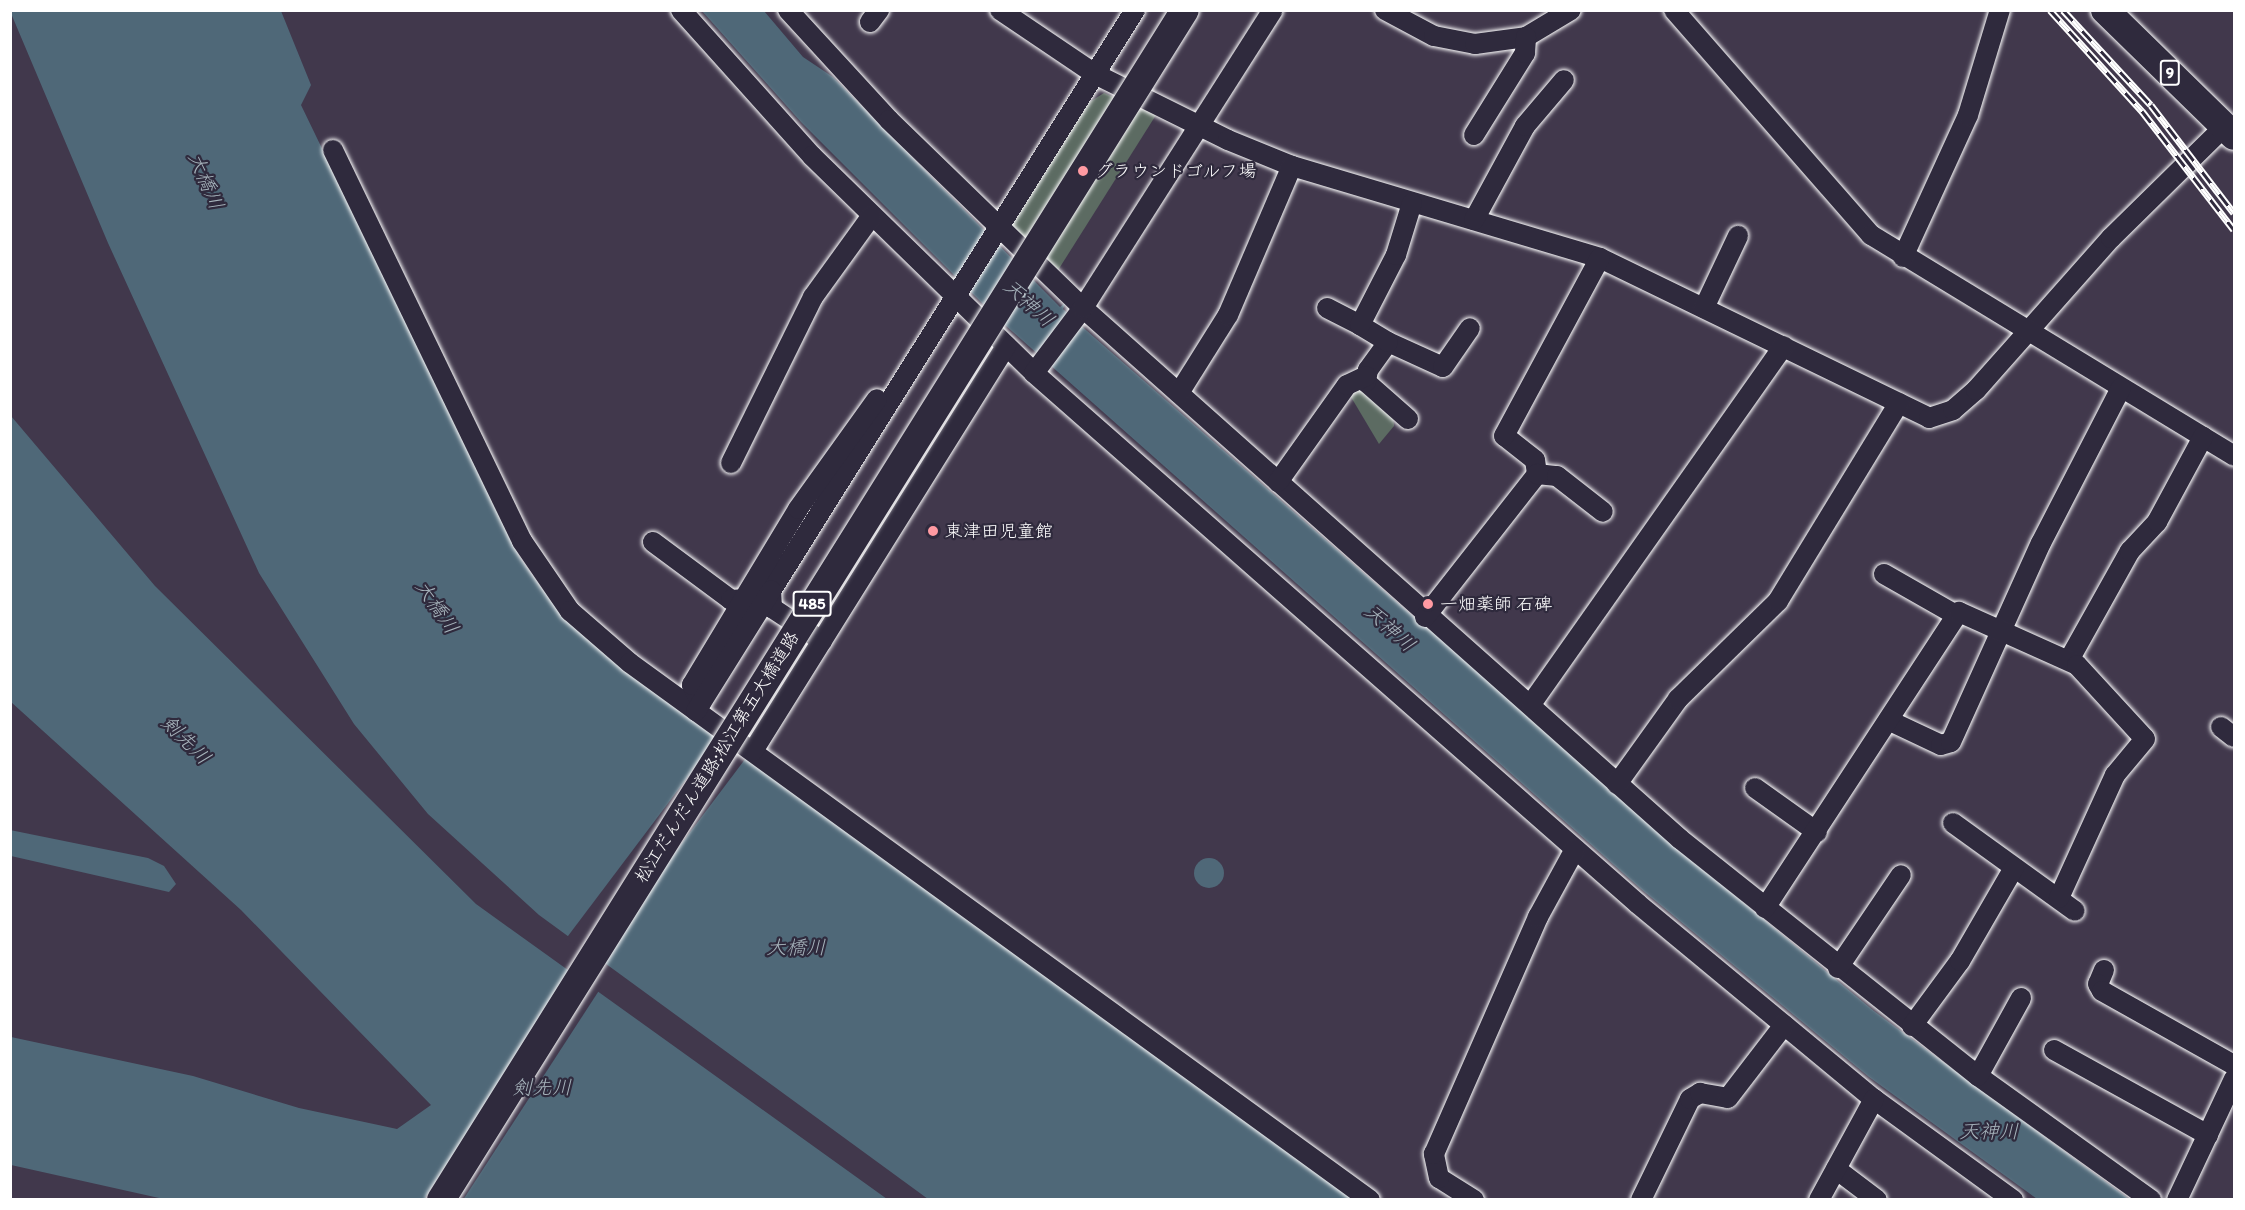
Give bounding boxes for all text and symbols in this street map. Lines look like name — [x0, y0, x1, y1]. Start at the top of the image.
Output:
road number: 9 — [2160, 60, 2180, 86]
water label: 大橋川 — [183, 149, 229, 213]
place label: グラウンドゴルフ場 — [1095, 160, 1257, 182]
marker: グラウンドゴルフ場 — [1076, 164, 1090, 178]
water label: 天神川 — [999, 274, 1059, 332]
place label: 東津田児童館 — [945, 520, 1053, 542]
marker: 東津田児童館 — [926, 524, 940, 538]
water label: 大橋川 — [410, 575, 464, 639]
road number: 485 — [792, 591, 832, 617]
place label: 一畑薬師 石碑 — [1440, 593, 1552, 615]
marker: 一畑薬師 石碑 — [1421, 597, 1435, 611]
water label: 天神川 — [1360, 599, 1420, 657]
street label: 松江だんだん道路;松江第五大橋道路 — [630, 627, 804, 887]
water label: 剣先川 — [156, 710, 216, 770]
water label: 大橋川 — [766, 935, 826, 959]
water label: 剣先川 — [512, 1075, 572, 1099]
water label: 天神川 — [1959, 1119, 2019, 1143]

